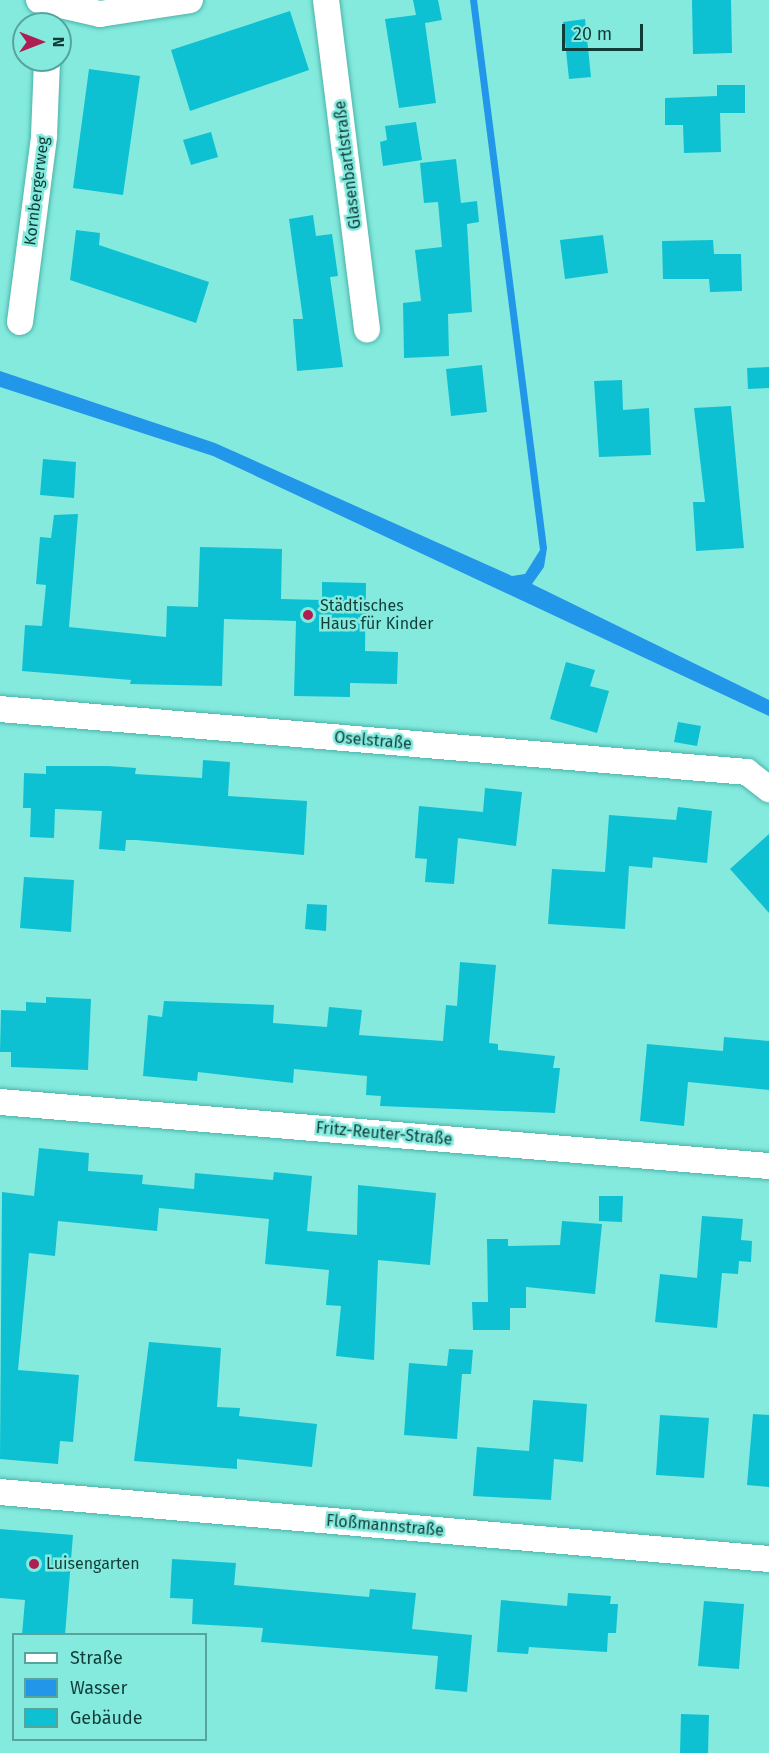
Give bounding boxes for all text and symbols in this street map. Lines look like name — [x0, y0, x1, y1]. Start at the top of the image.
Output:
north arrow — [12, 12, 72, 72]
scale bar — [565, 12, 646, 50]
text: 20 m — [573, 23, 612, 45]
text: N — [49, 37, 68, 47]
street label: Glasenbartlstraße — [331, 100, 365, 230]
street label: Kornbergerweg — [21, 135, 53, 247]
place label: Städtisches Haus für Kinder — [320, 596, 433, 634]
marker: Städtisches Haus für Kinder — [301, 608, 315, 622]
street label: Oselstraße — [333, 728, 413, 754]
street label: Fritz-Reuter-Straße — [315, 1118, 453, 1150]
street label: Floßmannstraße — [325, 1511, 445, 1541]
place label: Luisengarten — [46, 1554, 140, 1574]
marker: Luisengarten — [27, 1557, 41, 1571]
legend — [12, 1633, 207, 1741]
text: Straße — [70, 1647, 123, 1669]
text: Wasser — [70, 1677, 127, 1699]
text: Gebäude — [70, 1707, 143, 1729]

